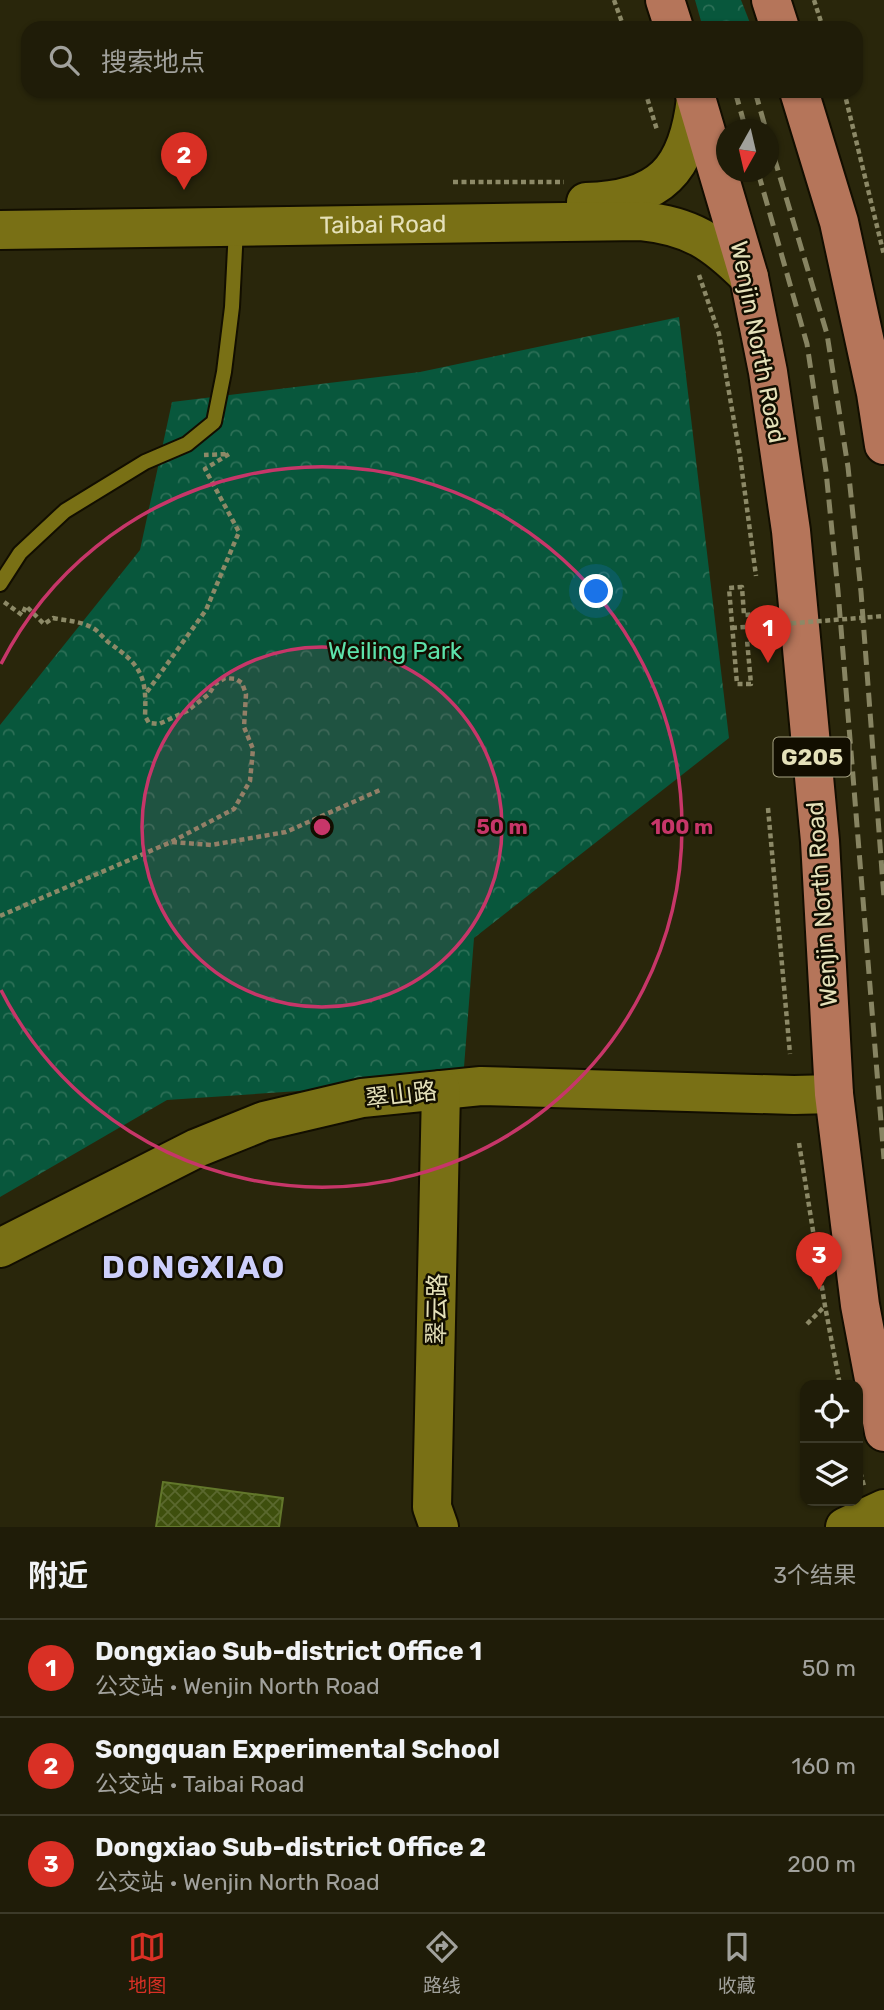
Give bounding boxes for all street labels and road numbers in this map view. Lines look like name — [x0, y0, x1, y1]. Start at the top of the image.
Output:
street label: Taibai Road — [319, 210, 447, 240]
street label: Wenjin North Road — [725, 239, 791, 445]
road number: G205 — [774, 737, 850, 776]
street label: Wenjin North Road — [801, 801, 843, 1007]
street label: 翠山路 — [364, 1077, 438, 1113]
street label: 翠云路 — [422, 1273, 452, 1345]

